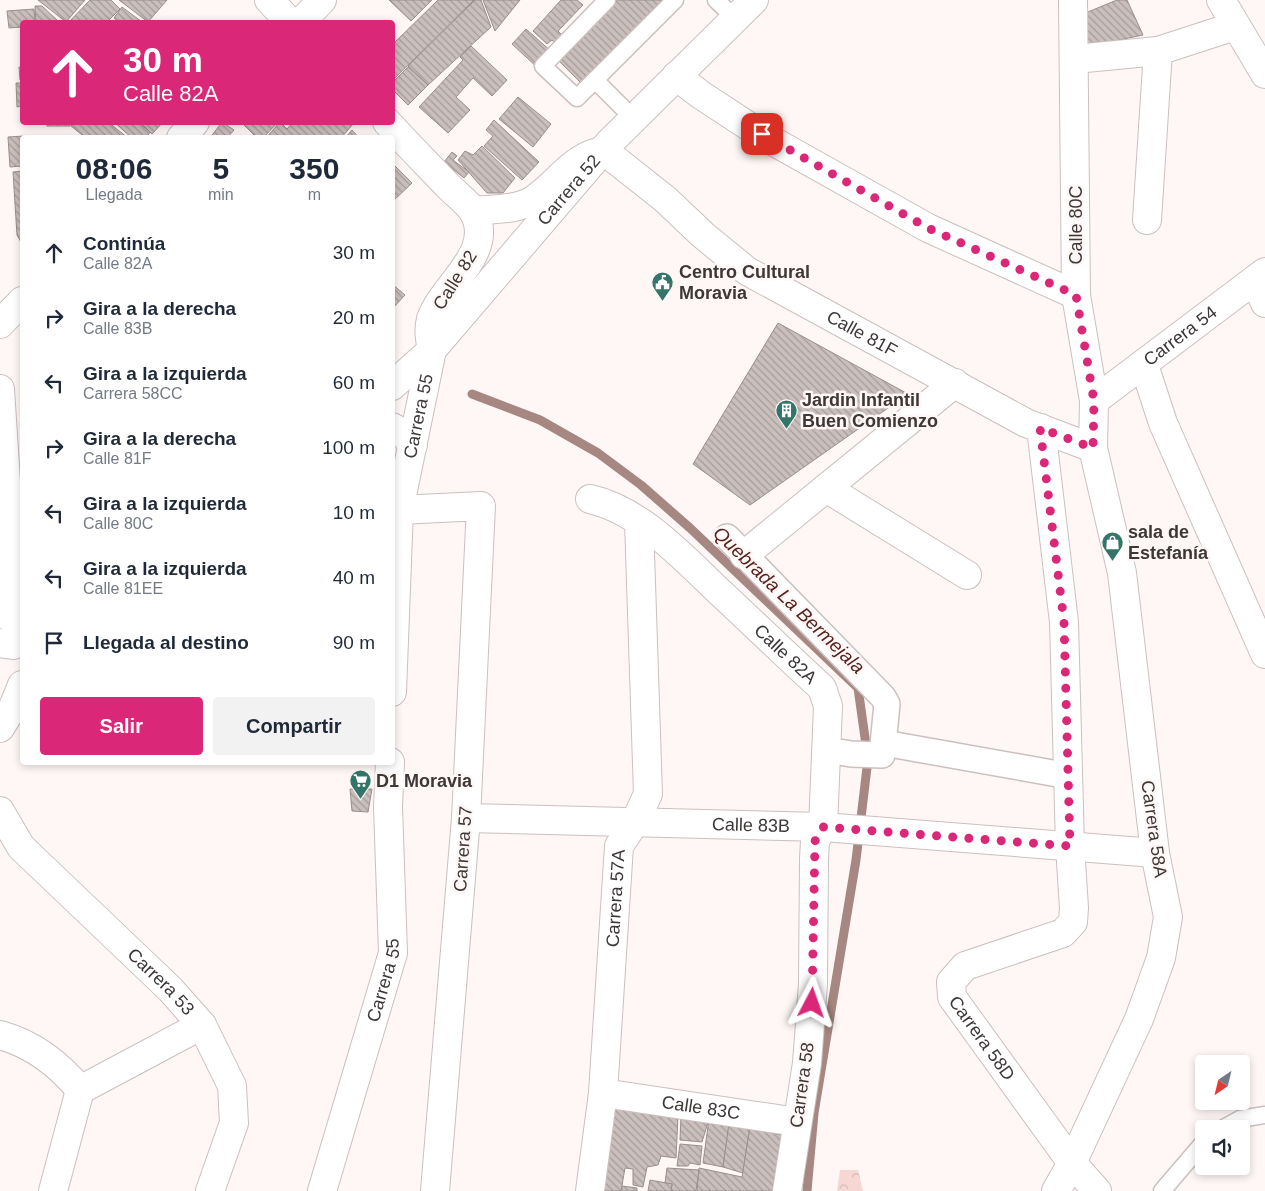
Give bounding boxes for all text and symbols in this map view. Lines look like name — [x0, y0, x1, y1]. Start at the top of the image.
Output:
icon: ahead — [40, 40, 105, 105]
text: 30 m — [123, 40, 203, 79]
text: Calle 82A — [123, 81, 218, 106]
pin — [741, 113, 783, 155]
icon: arrive — [748, 120, 776, 148]
street label: Carrera 52 — [533, 151, 604, 229]
text: 08:06 — [76, 152, 152, 185]
text: 5 — [212, 152, 229, 185]
text: 350 — [289, 152, 339, 185]
street label: Calle 80C — [1066, 185, 1086, 265]
text: Llegada — [85, 186, 142, 203]
text: min — [208, 186, 234, 203]
text: m — [308, 186, 321, 203]
text: Continúa — [83, 233, 165, 254]
icon: ahead — [40, 239, 68, 267]
text: 30 m — [333, 242, 375, 263]
street label: Calle 82 — [429, 247, 481, 313]
text: Calle 82A — [83, 255, 152, 272]
place label: Centro Cultural Moravia — [679, 262, 810, 303]
public building icon: Centro Cultural Moravia — [651, 270, 675, 301]
text: Gira a la derecha — [83, 298, 236, 319]
street label: Carrera 54 — [1140, 302, 1221, 370]
icon: right — [40, 304, 68, 332]
street label: Calle 81F — [823, 306, 900, 361]
text: 20 m — [333, 307, 375, 328]
text: Calle 83B — [83, 320, 152, 337]
text: Gira a la izquierda — [83, 363, 247, 384]
icon: left — [40, 369, 68, 397]
text: 60 m — [333, 372, 375, 393]
street label: Carrera 55 — [400, 372, 437, 460]
text: Carrera 58CC — [83, 385, 183, 402]
place label: Jardin Infantil Buen Comienzo — [802, 390, 938, 431]
building icon: Jardin Infantil Buen Comienzo — [774, 398, 798, 429]
text: Gira a la derecha — [83, 428, 236, 449]
icon: right — [40, 434, 68, 462]
text: 100 m — [322, 437, 375, 458]
text: Calle 81F — [83, 450, 151, 467]
text: Gira a la izquierda — [83, 493, 247, 514]
icon: left — [40, 499, 68, 527]
text: 10 m — [333, 502, 375, 523]
text: Calle 80C — [83, 515, 153, 532]
water label: Quebrada La Bermejala — [709, 522, 869, 678]
place label: sala de Estefanía — [1128, 522, 1209, 563]
shop icon: sala de Estefanía — [1100, 530, 1124, 561]
text: Gira a la izquierda — [83, 558, 247, 579]
icon: left — [40, 564, 68, 592]
text: 40 m — [333, 567, 375, 588]
text: Calle 81EE — [83, 580, 163, 597]
street label: Calle 82A — [750, 620, 821, 688]
icon: arrive — [40, 629, 68, 657]
text: Llegada al destino — [83, 632, 249, 653]
text: 90 m — [333, 632, 375, 653]
button: Salir — [40, 697, 203, 755]
button: Compartir — [213, 697, 375, 755]
supermarket icon: D1 Moravia — [348, 769, 372, 800]
place label: D1 Moravia — [376, 771, 473, 791]
street label: Carrera 58A — [1137, 779, 1171, 879]
street label: Carrera 57 — [450, 805, 476, 893]
street label: Calle 83B — [712, 814, 790, 836]
street label: Carrera 57A — [602, 849, 629, 948]
street label: Carrera 55 — [363, 938, 404, 1024]
street label: Carrera 53 — [124, 944, 198, 1019]
position arrow — [785, 976, 837, 1028]
street label: Carrera 58D — [945, 992, 1019, 1084]
street label: Carrera 58 — [786, 1041, 818, 1129]
north arrow — [1195, 1055, 1250, 1110]
map controls — [1195, 1055, 1250, 1175]
street label: Calle 83C — [660, 1092, 741, 1123]
button: sound — [1195, 1120, 1250, 1175]

